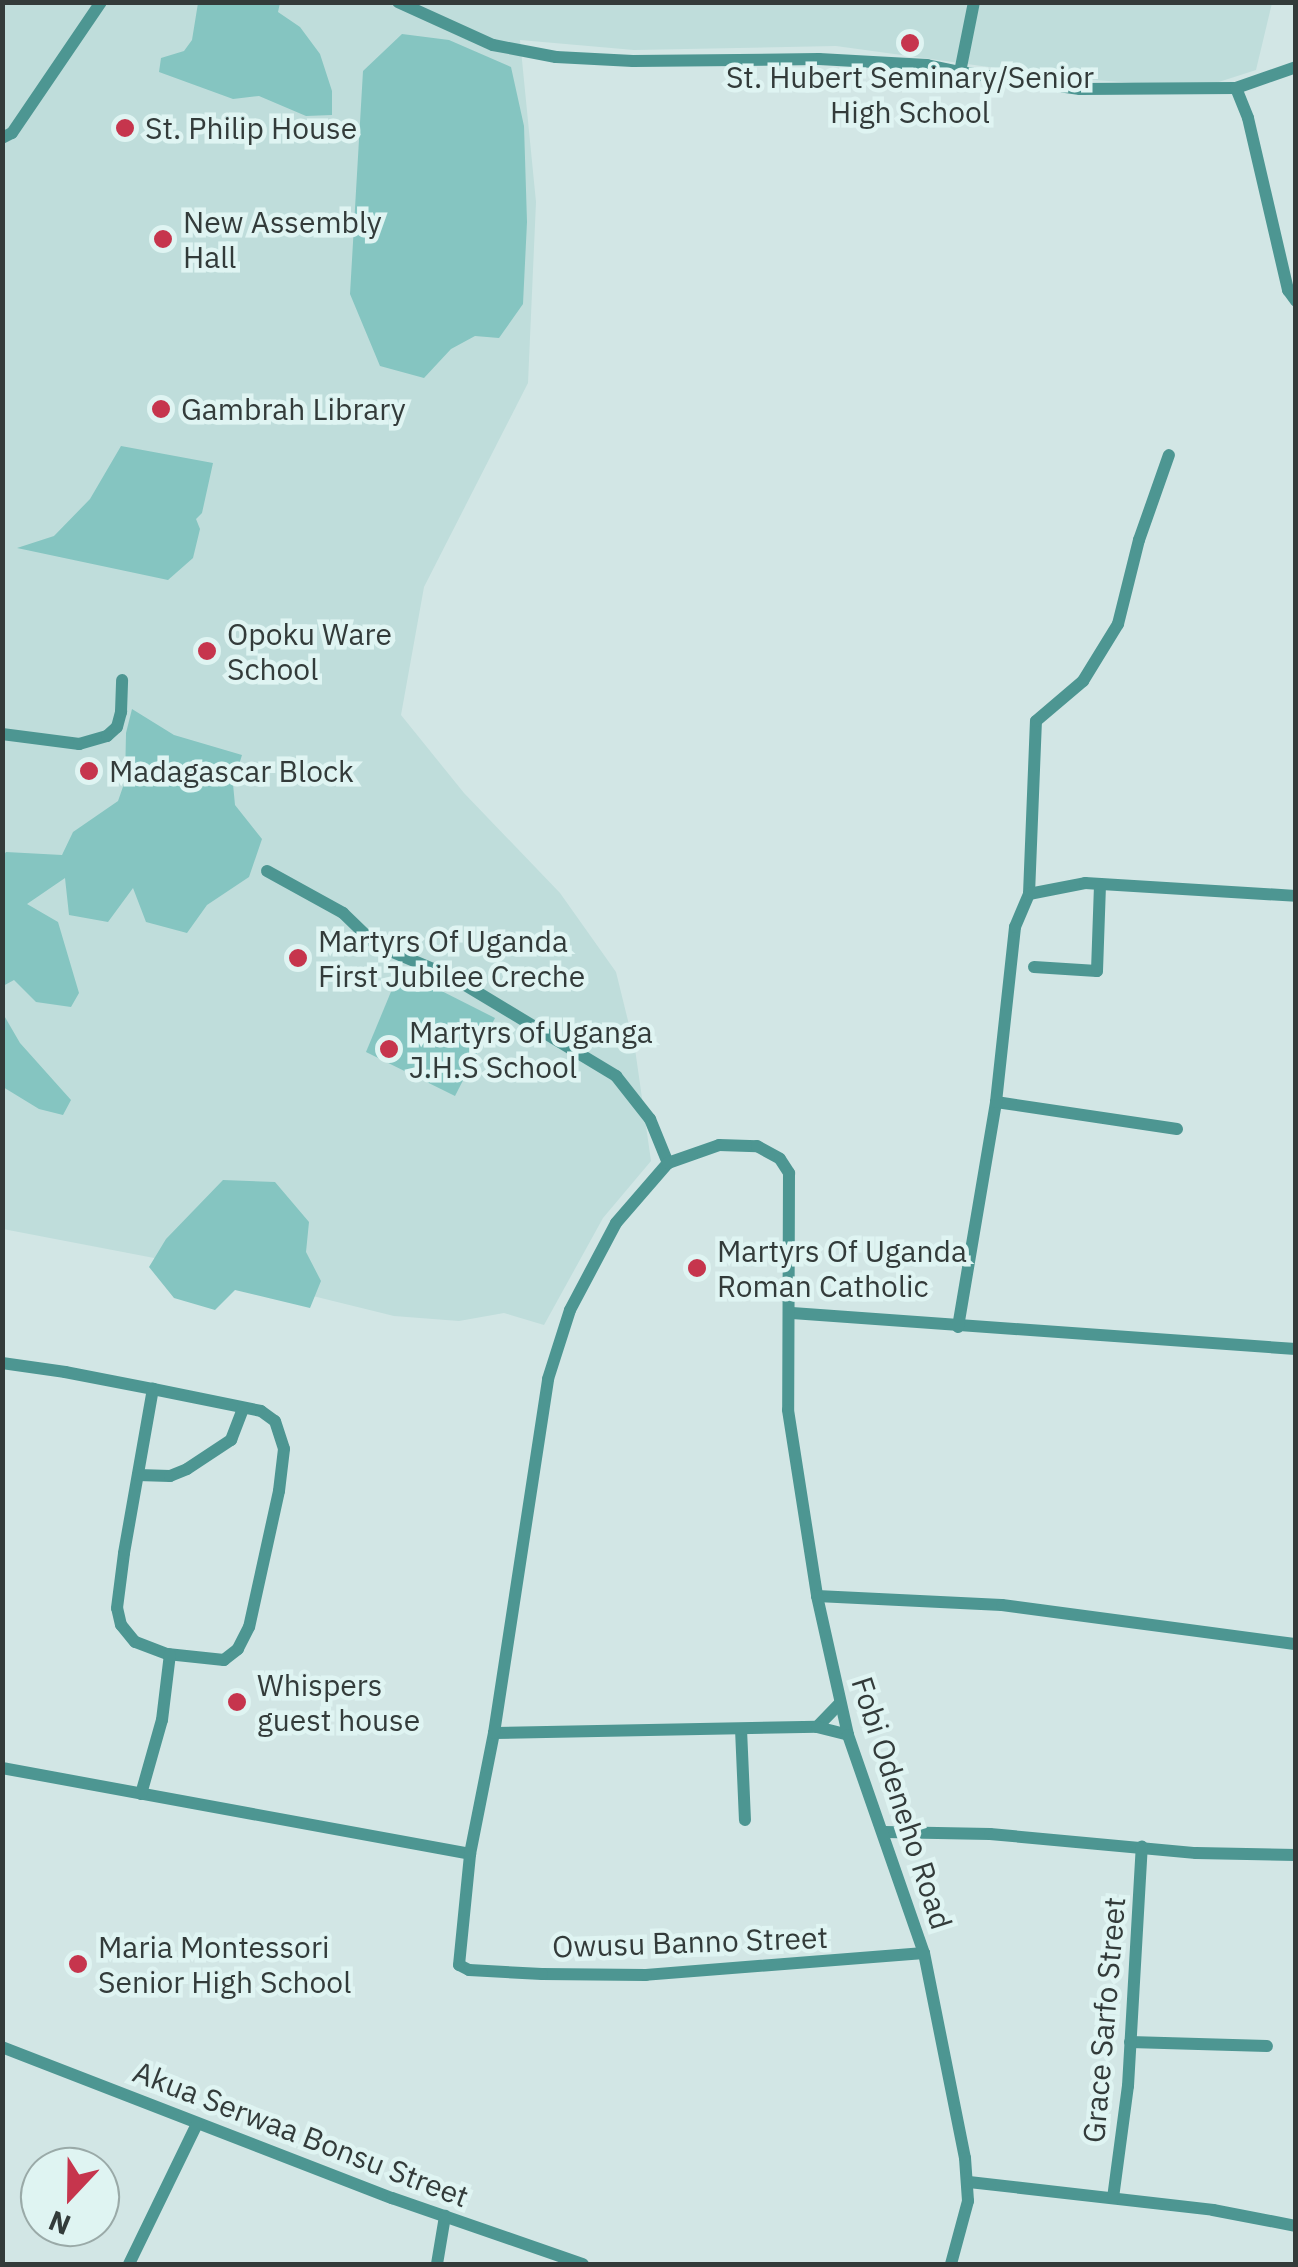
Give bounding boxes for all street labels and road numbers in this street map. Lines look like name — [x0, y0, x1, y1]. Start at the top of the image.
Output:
street label: Fobi Odeneho Road — [844, 1672, 960, 1934]
street label: Grace Sarfo Street — [1075, 1896, 1133, 2144]
street label: Owusu Banno Street — [552, 1919, 828, 1965]
street label: Akua Serwaa Bonsu Street — [128, 2053, 474, 2215]

